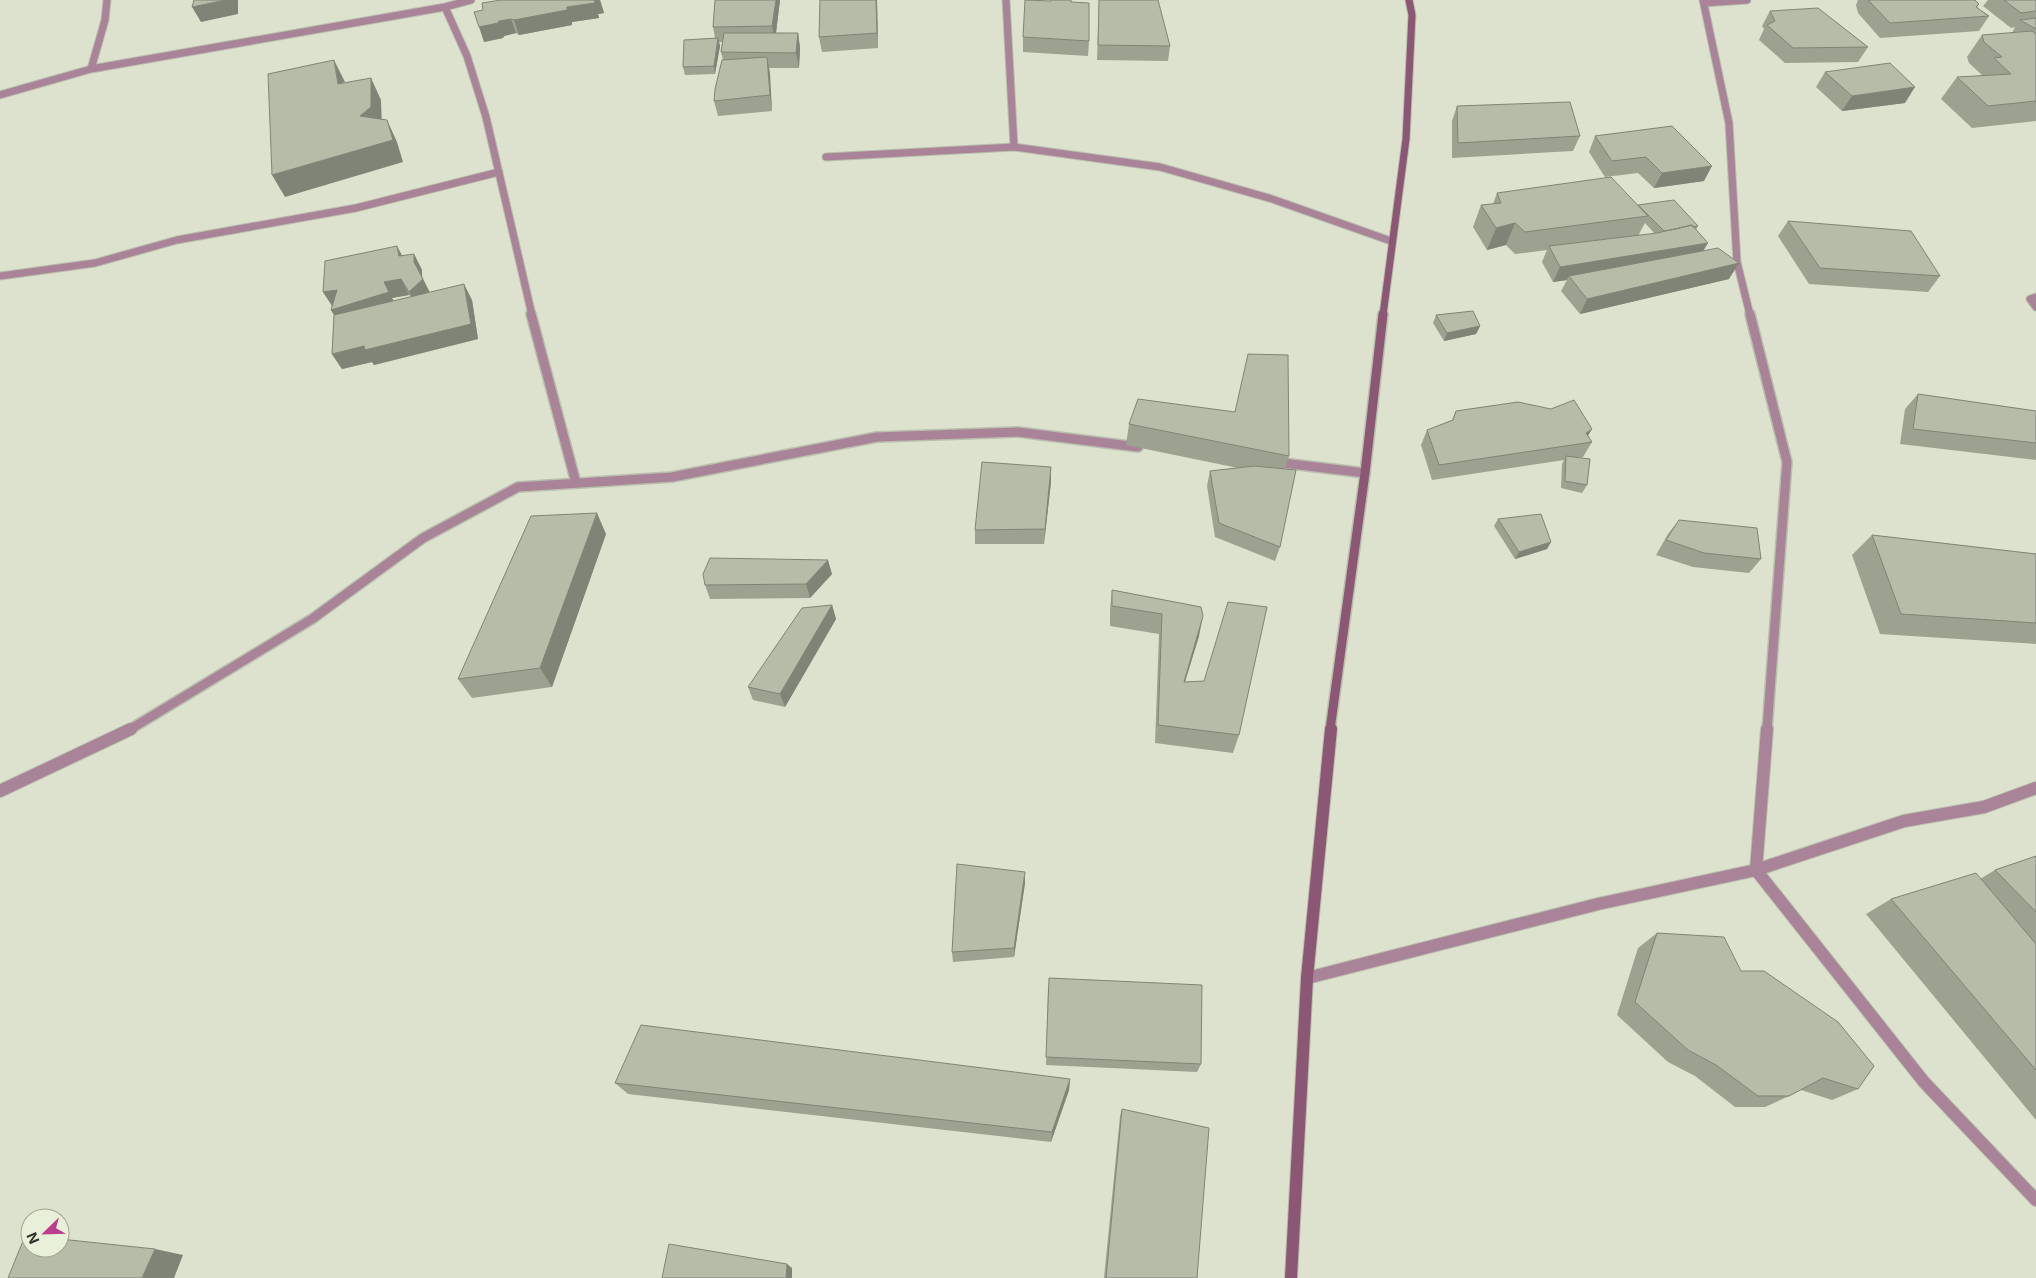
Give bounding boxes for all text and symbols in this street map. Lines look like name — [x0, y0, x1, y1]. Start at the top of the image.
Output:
north arrow — [20, 1208, 70, 1258]
text: N — [23, 1230, 42, 1247]

